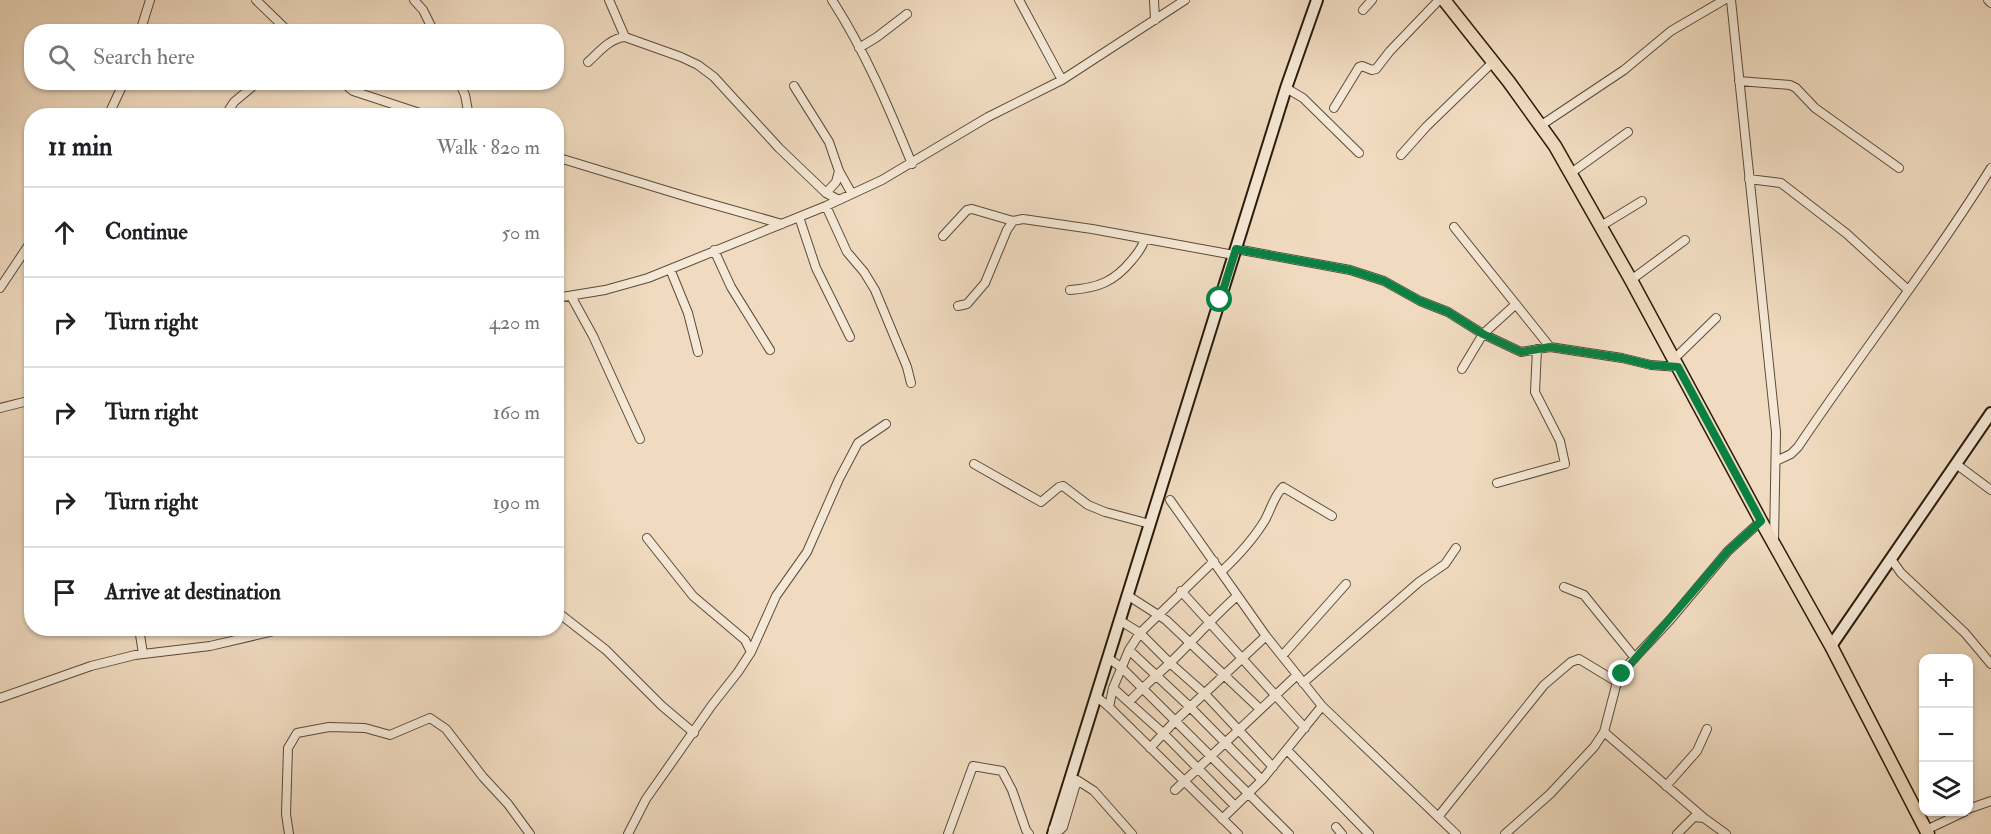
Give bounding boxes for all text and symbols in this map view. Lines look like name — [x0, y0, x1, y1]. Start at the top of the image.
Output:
search box — [24, 24, 564, 90]
icon: search — [45, 41, 78, 74]
text: Search here — [93, 43, 195, 71]
text: 11 min — [48, 131, 113, 163]
text: Walk · 820 m — [437, 135, 540, 160]
icon: ahead — [48, 216, 81, 249]
text: Continue — [105, 218, 188, 246]
text: 50 m — [501, 220, 540, 245]
route start — [1206, 286, 1232, 312]
icon: right — [48, 306, 81, 339]
text: Turn right — [105, 308, 198, 336]
text: 420 m — [489, 310, 540, 335]
icon: right — [48, 396, 81, 429]
text: Turn right — [105, 398, 198, 426]
text: 160 m — [493, 400, 540, 425]
icon: right — [48, 486, 81, 519]
text: Turn right — [105, 488, 198, 516]
text: 190 m — [493, 490, 540, 515]
icon: arrive — [48, 576, 81, 609]
text: Arrive at destination — [105, 578, 281, 606]
map controls — [1919, 654, 1973, 816]
button: + — [1919, 654, 1973, 708]
route end — [1608, 660, 1634, 686]
button: − — [1919, 708, 1973, 762]
button: layers — [1919, 762, 1973, 816]

